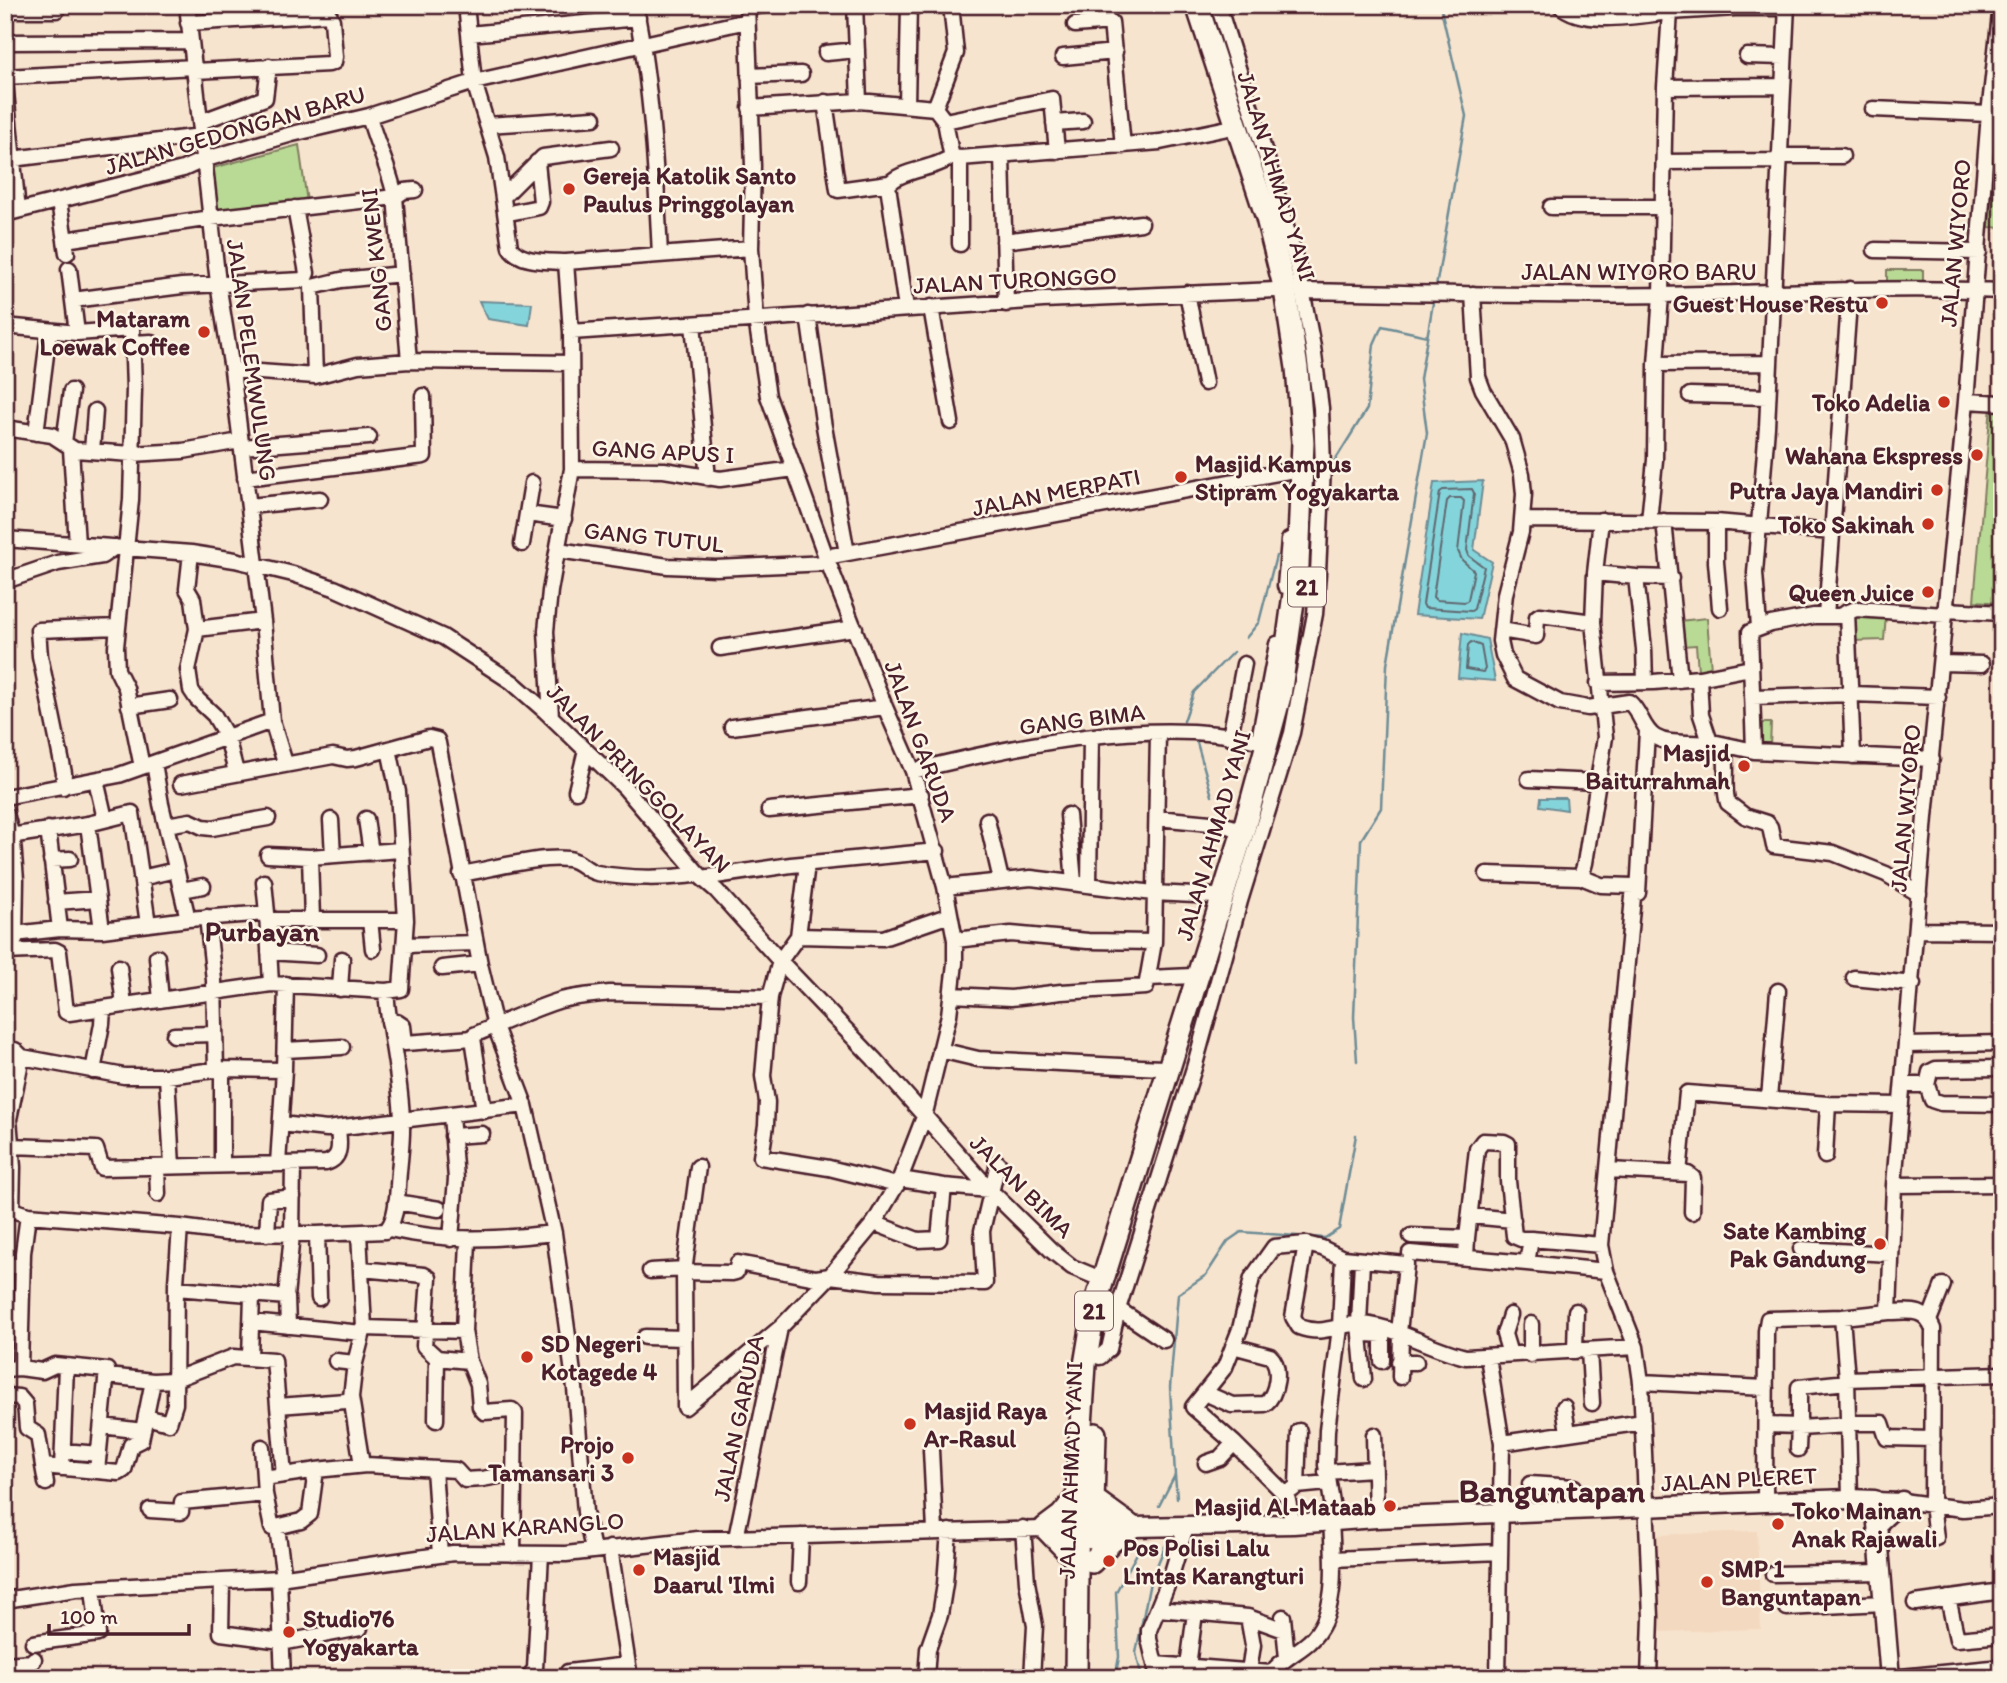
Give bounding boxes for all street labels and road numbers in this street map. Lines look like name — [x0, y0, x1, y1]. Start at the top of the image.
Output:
street label: JALAN AHMAD YANI — [1231, 68, 1323, 284]
street label: JALAN GEDONGAN BARU — [102, 79, 368, 181]
street label: JALAN WIYORO — [1933, 158, 1977, 328]
street label: GANG KWENI — [354, 187, 398, 333]
street label: JALAN PELEMWULUNG — [221, 237, 283, 483]
street label: JALAN WIYORO BARU — [1521, 257, 1757, 286]
street label: JALAN TURONGGO — [912, 260, 1118, 300]
street label: GANG APUS I — [591, 433, 735, 469]
street label: JALAN MERPATI — [970, 461, 1142, 523]
street label: GANG TUTUL — [582, 515, 726, 559]
road number: 21 — [1288, 568, 1326, 607]
street label: JALAN GARUDA — [878, 656, 964, 826]
street label: JALAN PRINGGOLAYAN — [541, 677, 737, 879]
street label: GANG BIMA — [1017, 697, 1147, 741]
street label: JALAN WIYORO — [1883, 723, 1927, 893]
street label: JALAN AHMAD YANI — [1169, 726, 1257, 944]
street label: JALAN BIMA — [964, 1128, 1080, 1244]
road number: 21 — [1075, 1292, 1113, 1330]
street label: JALAN GARUDA — [706, 1332, 770, 1504]
street label: JALAN AHMAD YANI — [1052, 1361, 1088, 1579]
street label: JALAN PLERET — [1660, 1460, 1818, 1498]
street label: JALAN KARANGLO — [425, 1506, 625, 1548]

